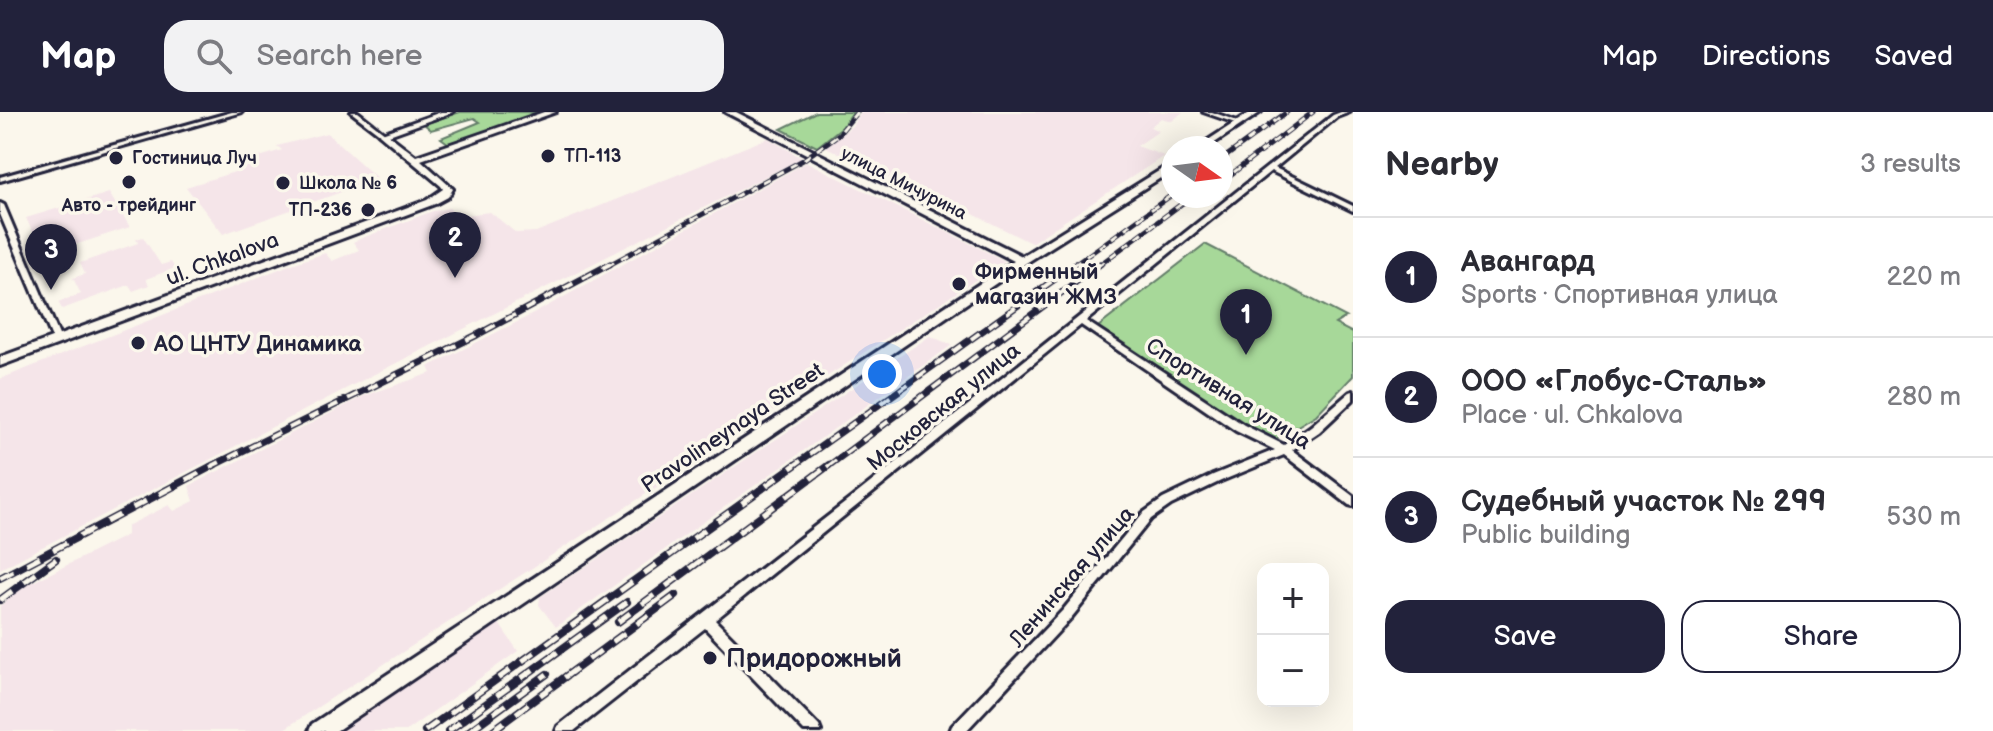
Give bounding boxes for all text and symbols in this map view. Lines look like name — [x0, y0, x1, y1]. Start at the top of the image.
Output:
search box — [164, 20, 724, 92]
text: Map — [40, 34, 116, 79]
icon: search — [192, 34, 236, 78]
text: Search here — [256, 38, 423, 74]
text: Map — [1601, 40, 1658, 73]
text: Directions — [1702, 40, 1830, 73]
text: Saved — [1874, 40, 1953, 73]
north arrow — [1161, 136, 1233, 208]
street label: улица Мичурина — [837, 143, 971, 224]
text: Nearby — [1385, 144, 1499, 185]
place label: ТП-113 — [564, 146, 621, 167]
marker: ТП-113 — [539, 147, 557, 165]
place label: Гостиница Луч — [132, 148, 257, 169]
marker: Гостиница Луч — [107, 149, 125, 167]
text: 3 results — [1860, 149, 1961, 180]
marker: Авто - трейдинг — [120, 173, 138, 191]
place label: Школа № 6 — [299, 173, 397, 194]
marker: Школа № 6 — [274, 174, 292, 192]
place label: Авто - трейдинг — [61, 195, 196, 216]
place label: ТП-236 — [289, 200, 352, 221]
marker: ТП-236 — [359, 201, 377, 219]
pin: 2 — [429, 212, 481, 278]
pin: 3 — [25, 224, 77, 290]
street label: ul. Chkalova — [162, 227, 283, 292]
text: Авангард — [1461, 244, 1595, 280]
place label: Фирменный магазин ЖМЗ — [975, 259, 1117, 311]
text: 1 — [1406, 262, 1416, 293]
text: 220 m — [1887, 262, 1961, 293]
marker: Фирменный магазин ЖМЗ — [950, 275, 968, 293]
text: Sports · Спортивная улица — [1461, 280, 1778, 311]
pin: 1 — [1220, 289, 1272, 355]
place label: АО ЦНТУ Динамика — [153, 331, 362, 358]
street label: Спортивная улица — [1141, 333, 1316, 456]
marker: АО ЦНТУ Динамика — [129, 334, 147, 352]
street label: Московская улица — [862, 337, 1026, 477]
your location — [862, 354, 902, 394]
street label: Pravolineynaya Street — [636, 357, 829, 499]
text: ООО «Глобус-Сталь» — [1461, 364, 1767, 400]
text: 2 — [1403, 382, 1419, 413]
text: 280 m — [1887, 382, 1961, 413]
text: Place · ul. Chkalova — [1461, 400, 1683, 431]
text: Судебный участок № 299 — [1461, 484, 1826, 520]
street label: Ленинская улица — [1003, 501, 1141, 654]
text: 3 — [1403, 502, 1419, 533]
text: 530 m — [1886, 502, 1961, 533]
text: Public building — [1461, 520, 1630, 551]
map controls — [1257, 563, 1329, 707]
button: + — [1257, 563, 1329, 635]
button: Save — [1385, 600, 1665, 673]
button: Share — [1681, 600, 1961, 673]
button: − — [1257, 635, 1329, 707]
place label: Придорожный — [726, 644, 902, 675]
marker: Придорожный — [701, 649, 719, 667]

